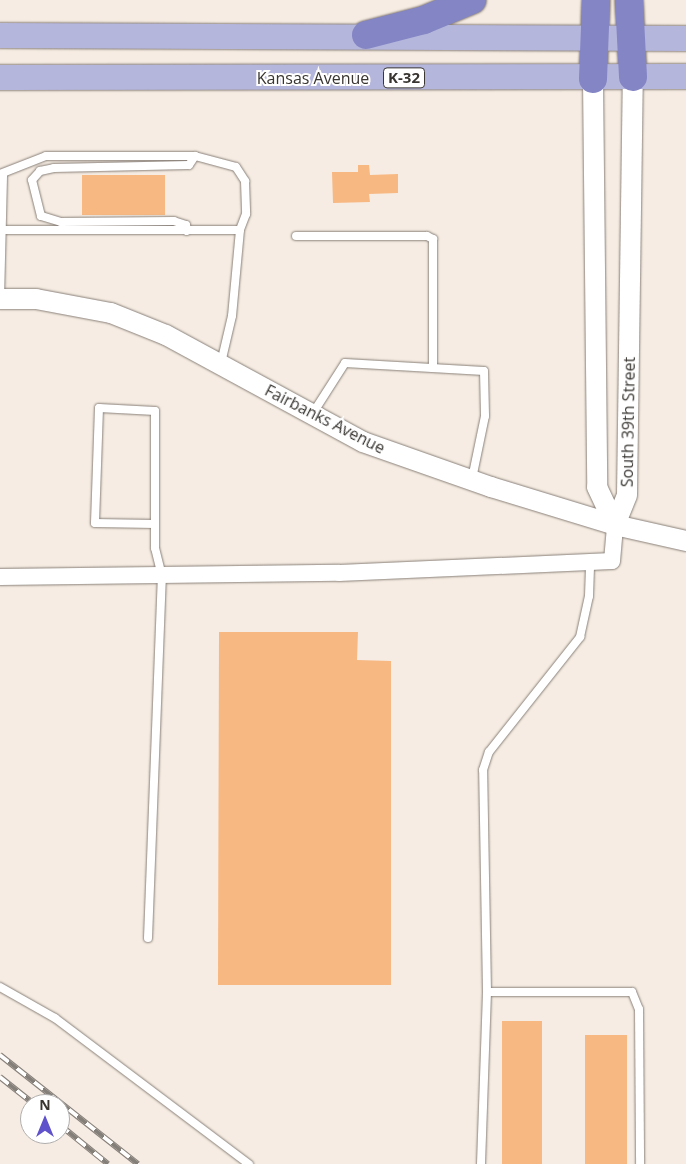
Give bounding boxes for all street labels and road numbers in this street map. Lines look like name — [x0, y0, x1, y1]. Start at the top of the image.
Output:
road number: K-32 — [383, 66, 425, 90]
street label: Kansas Avenue — [257, 68, 369, 88]
street label: South 39th Street — [617, 357, 639, 487]
street label: Fairbanks Avenue — [262, 380, 388, 458]

